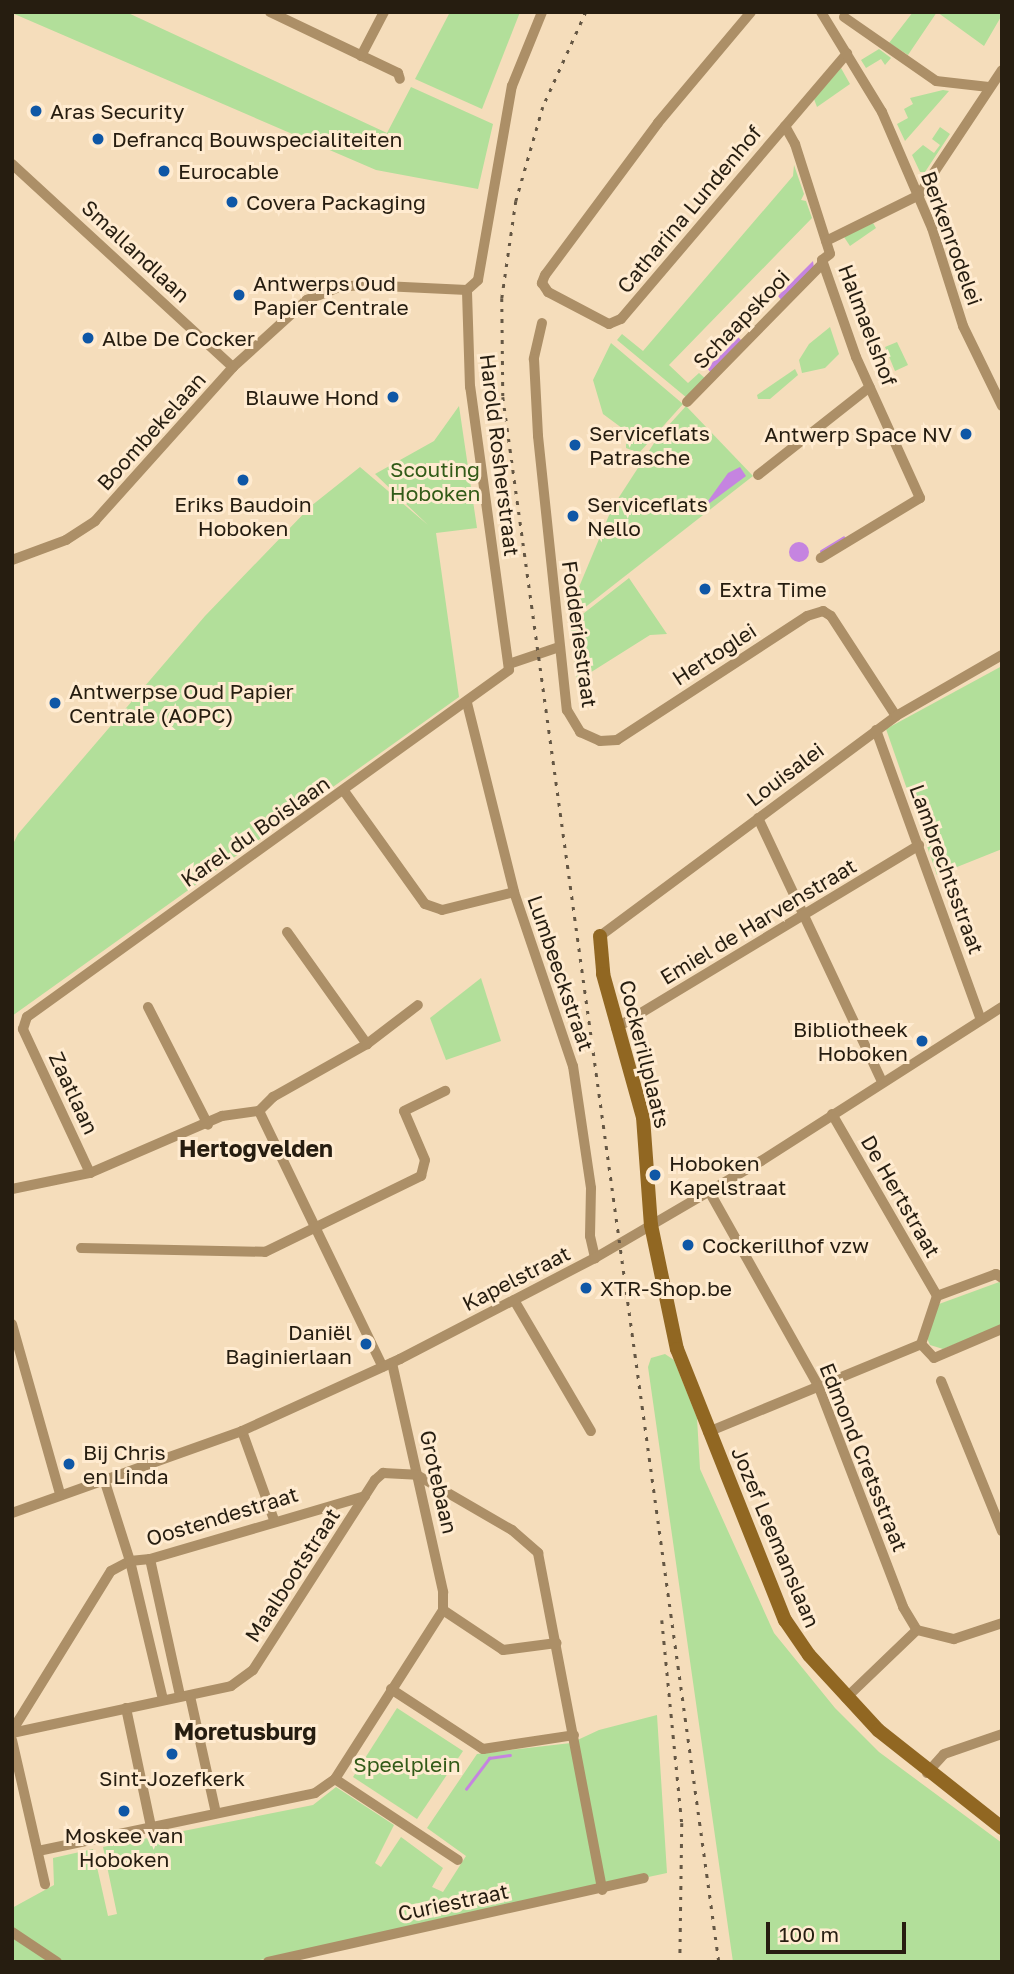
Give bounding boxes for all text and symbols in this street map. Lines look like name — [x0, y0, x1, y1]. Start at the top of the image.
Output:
place label: Aras Security — [50, 98, 184, 124]
marker: Aras Security — [28, 103, 44, 119]
street label: Catharina Lundenhof — [611, 120, 767, 298]
place label: Defrancq Bouwspecialiteiten — [112, 126, 402, 152]
marker: Defrancq Bouwspecialiteiten — [90, 131, 106, 147]
place label: Eurocable — [178, 158, 279, 184]
marker: Eurocable — [156, 163, 172, 179]
street label: Berkenrodelei — [916, 167, 988, 309]
place label: Covera Packaging — [246, 189, 426, 215]
marker: Covera Packaging — [224, 194, 240, 210]
street label: Smallandlaan — [77, 195, 195, 307]
street label: Halmaelshof — [833, 261, 903, 389]
street label: Schaapskooi — [688, 264, 794, 374]
place label: Antwerps Oud Papier Centrale — [253, 270, 409, 320]
marker: Antwerps Oud Papier Centrale — [231, 287, 247, 303]
place label: Albe De Cocker — [102, 325, 255, 351]
marker: Albe De Cocker — [80, 330, 96, 346]
street label: Harold Rosherstraat — [475, 352, 525, 558]
street label: Boombekelaan — [91, 367, 211, 495]
place label: Blauwe Hond — [245, 384, 379, 410]
marker: Blauwe Hond — [385, 389, 401, 405]
place label: Serviceflats Patrasche — [589, 420, 710, 470]
place label: Antwerp Space NV — [764, 421, 952, 447]
marker: Antwerp Space NV — [958, 426, 974, 442]
marker: Serviceflats Patrasche — [567, 437, 583, 453]
park label: Scouting Hoboken — [390, 456, 480, 506]
marker: Eriks Baudoin Hoboken — [235, 472, 251, 488]
place label: Eriks Baudoin Hoboken — [174, 491, 312, 541]
place label: Serviceflats Nello — [587, 491, 708, 541]
marker: Serviceflats Nello — [565, 508, 581, 524]
street label: Fodderiestraat — [557, 559, 603, 709]
place label: Extra Time — [719, 576, 827, 602]
marker: Extra Time — [697, 581, 713, 597]
street label: Hertoglei — [667, 618, 761, 690]
place label: Antwerpse Oud Papier Centrale (AOPC) — [69, 678, 294, 728]
marker: Antwerpse Oud Papier Centrale (AOPC) — [47, 695, 63, 711]
street label: Louisalei — [741, 737, 829, 811]
street label: Karel du Boislaan — [176, 770, 334, 892]
street label: Lambrechtsstraat — [905, 781, 989, 957]
street label: Emiel de Harvenstraat — [655, 853, 861, 989]
street label: Lumbeeckstraat — [523, 892, 599, 1054]
street label: Cockerillplaats — [614, 977, 676, 1131]
place label: Bibliotheek Hoboken — [793, 1016, 908, 1066]
marker: Bibliotheek Hoboken — [914, 1033, 930, 1049]
street label: Zaatlaan — [44, 1048, 104, 1138]
street label: De Hertstraat — [856, 1131, 946, 1261]
district label: Hertogvelden — [179, 1134, 333, 1162]
place label: Hoboken Kapelstraat — [669, 1150, 786, 1200]
marker: Hoboken Kapelstraat — [647, 1167, 663, 1183]
place label: Cockerillhof vzw — [702, 1232, 869, 1258]
marker: Cockerillhof vzw — [680, 1237, 696, 1253]
street label: Kapelstraat — [458, 1240, 574, 1316]
place label: XTR-Shop.be — [600, 1275, 732, 1301]
marker: XTR-Shop.be — [578, 1280, 594, 1296]
place label: Daniël Baginierlaan — [225, 1319, 352, 1369]
marker: Daniël Baginierlaan — [358, 1336, 374, 1352]
street label: Edmond Cretsstraat — [815, 1359, 913, 1555]
street label: Grotebaan — [415, 1428, 463, 1536]
place label: Bij Chris en Linda — [83, 1439, 169, 1489]
street label: Jozef Leemanslaan — [727, 1443, 825, 1631]
marker: Bij Chris en Linda — [61, 1456, 77, 1472]
street label: Oostendestraat — [143, 1481, 301, 1551]
street label: Maalbootstraat — [239, 1503, 345, 1647]
district label: Moretusburg — [174, 1717, 316, 1745]
marker: Sint-Jozefkerk — [164, 1746, 180, 1762]
park label: Speelplein — [353, 1751, 461, 1777]
place label: Sint-Jozefkerk — [99, 1765, 245, 1791]
marker: Moskee van Hoboken — [116, 1803, 132, 1819]
place label: Moskee van Hoboken — [65, 1822, 183, 1872]
street label: Curiestraat — [395, 1878, 511, 1926]
scale bar — [769, 1908, 909, 1952]
text: 100 m — [779, 1921, 839, 1947]

